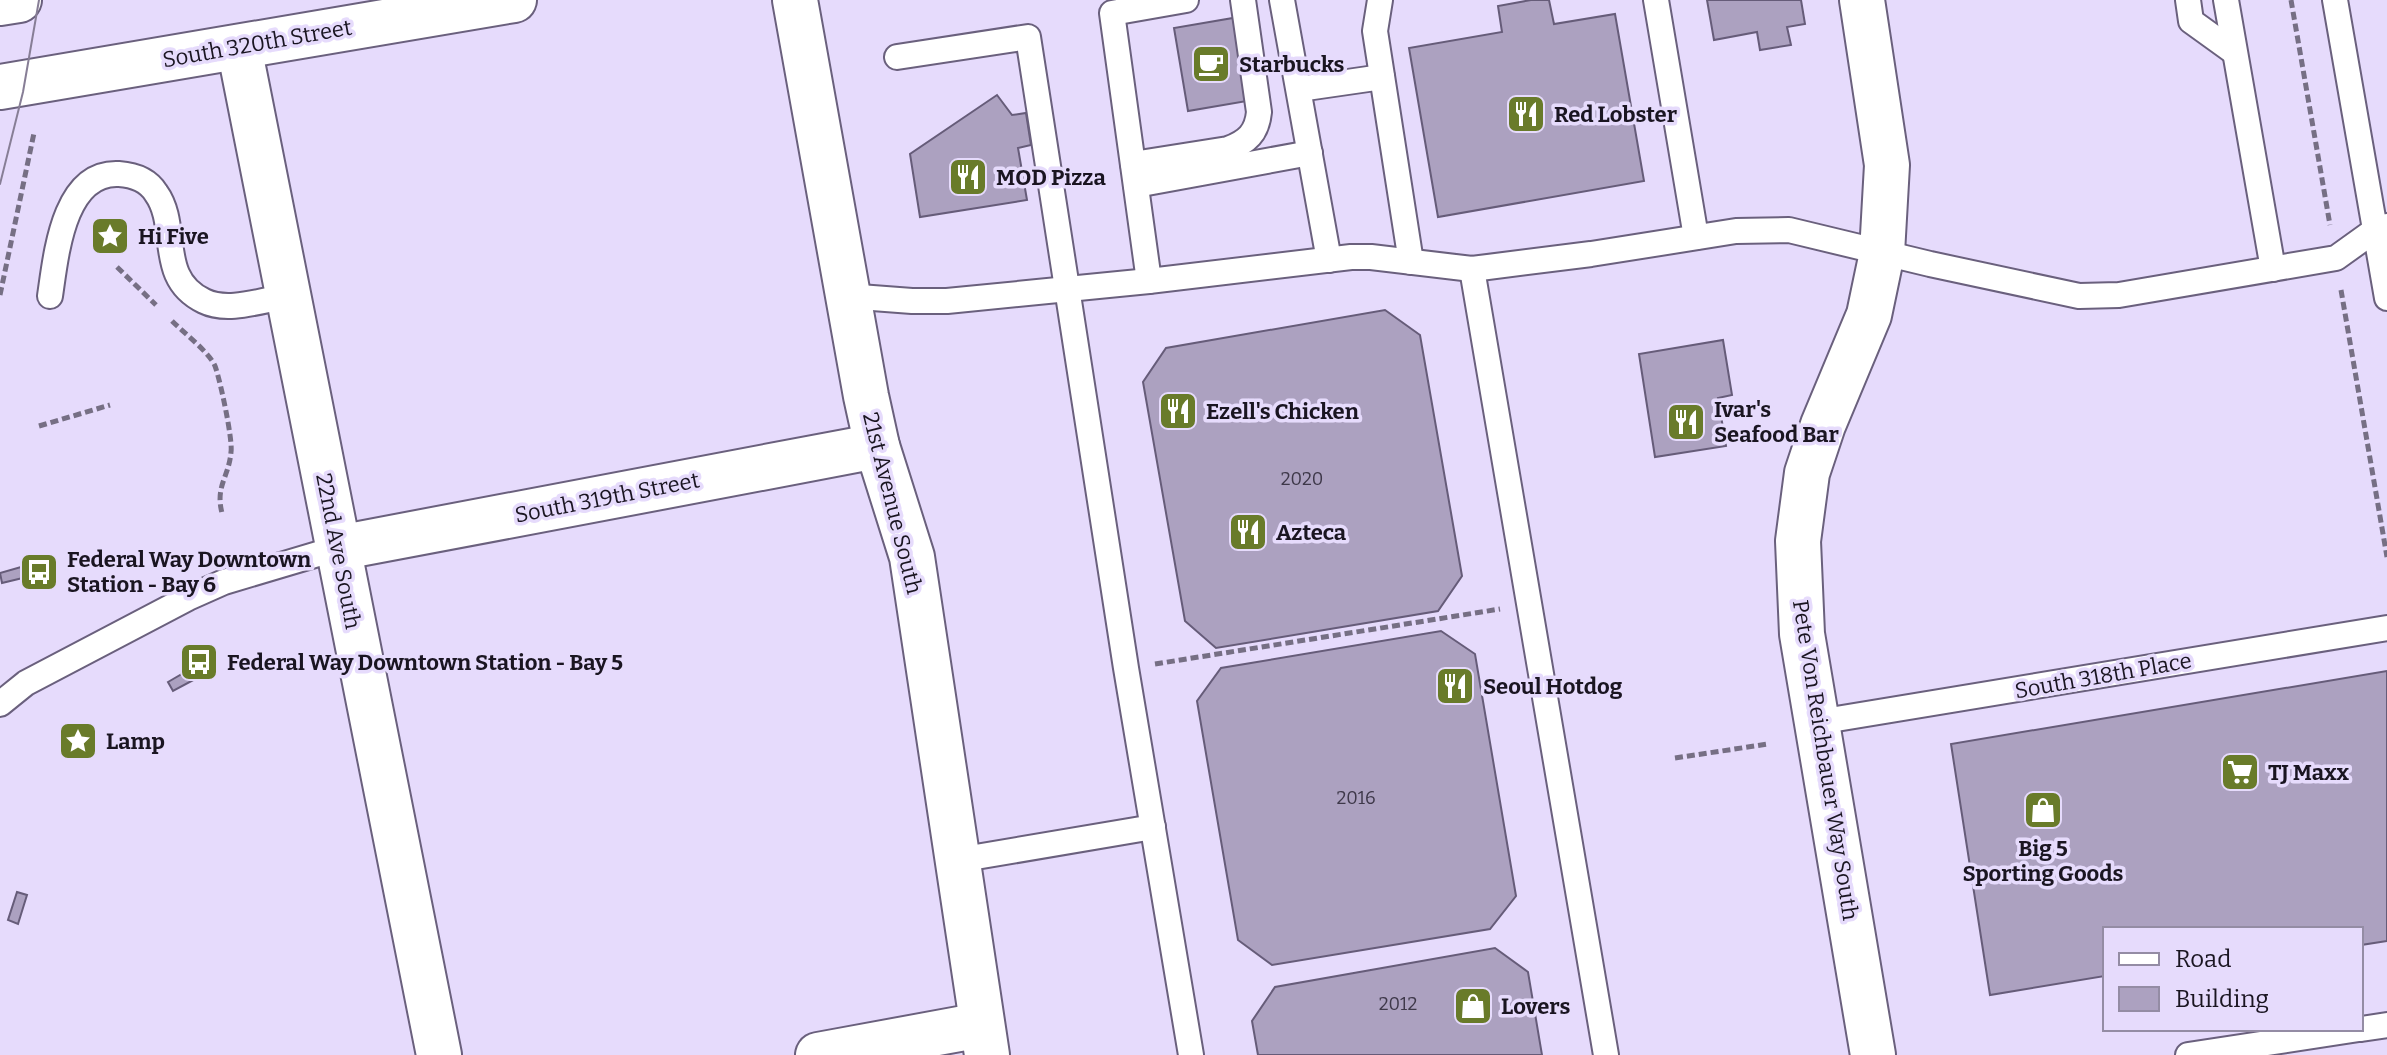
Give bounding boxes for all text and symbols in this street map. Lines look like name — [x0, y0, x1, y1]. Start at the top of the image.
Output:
street label: South 320th Street — [160, 14, 354, 73]
cafe icon: Starbucks — [1190, 43, 1232, 85]
place label: Starbucks — [1239, 51, 1345, 78]
restaurant icon: Red Lobster — [1505, 93, 1547, 135]
place label: Red Lobster — [1554, 101, 1678, 128]
restaurant icon: MOD Pizza — [947, 156, 989, 198]
place label: MOD Pizza — [996, 164, 1106, 191]
place icon: Hi Five — [89, 215, 131, 257]
place label: Hi Five — [138, 223, 209, 250]
restaurant icon: Ezell's Chicken — [1157, 390, 1199, 432]
place label: Ivar's Seafood Bar — [1714, 396, 1839, 448]
place label: Ezell's Chicken — [1206, 398, 1359, 425]
restaurant icon: Ivar's Seafood Bar — [1665, 401, 1707, 443]
street label: 21st Avenue South — [857, 410, 928, 597]
street label: South 319th Street — [513, 466, 702, 529]
house number: 2020 — [1281, 468, 1323, 490]
street label: 22nd Ave South — [310, 471, 367, 632]
restaurant icon: Azteca — [1227, 511, 1269, 553]
place label: Azteca — [1276, 519, 1347, 546]
place label: Federal Way Downtown Station - Bay 6 — [67, 546, 311, 598]
bus stop icon: Federal Way Downtown Station - Bay 6 — [18, 551, 60, 593]
street label: Pete Von Reichbauer Way South — [1787, 598, 1864, 922]
bus stop icon: Federal Way Downtown Station - Bay 5 — [178, 641, 220, 683]
street label: South 318th Place — [2013, 647, 2194, 704]
place label: Federal Way Downtown Station - Bay 5 — [227, 649, 623, 676]
restaurant icon: Seoul Hotdog — [1434, 665, 1476, 707]
place label: Seoul Hotdog — [1483, 673, 1623, 700]
place icon: Lamp — [57, 720, 99, 762]
place label: Lamp — [106, 728, 165, 755]
supermarket icon: TJ Maxx — [2219, 751, 2261, 793]
place label: TJ Maxx — [2268, 759, 2349, 786]
house number: 2016 — [1336, 787, 1376, 809]
shop icon: Big 5 Sporting Goods — [2022, 789, 2064, 831]
place label: Big 5 Sporting Goods — [1963, 835, 2124, 887]
legend — [2103, 927, 2363, 1031]
text: Road — [2175, 945, 2231, 973]
shop icon: Lovers — [1452, 985, 1494, 1027]
text: Building — [2175, 985, 2269, 1013]
house number: 2012 — [1379, 993, 1417, 1015]
place label: Lovers — [1501, 993, 1570, 1020]

